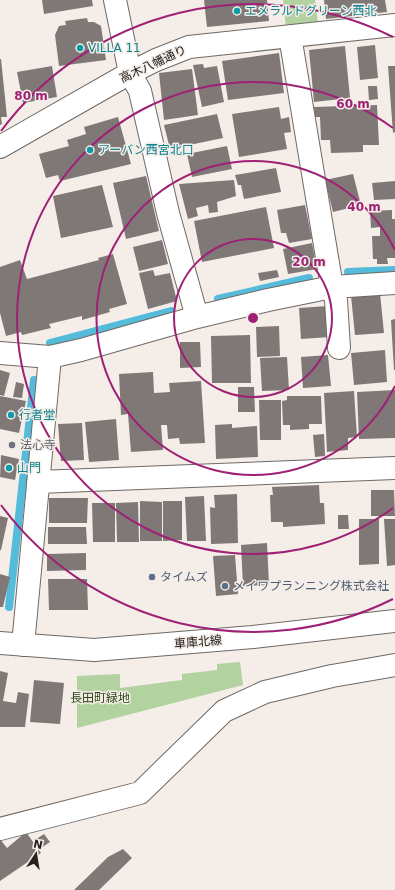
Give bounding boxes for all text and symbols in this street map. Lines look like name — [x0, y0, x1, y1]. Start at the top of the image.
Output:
place label: エメラルドグリーン西北 — [245, 4, 376, 18]
marker: エメラルドグリーン西北 — [232, 6, 242, 16]
place label: VILLA 11 — [88, 41, 141, 55]
street label: 高木八幡通り — [117, 42, 189, 86]
marker: VILLA 11 — [75, 43, 85, 53]
text: 80 m — [14, 89, 48, 103]
text: 60 m — [336, 97, 370, 111]
place label: アーバン西宮北口 — [98, 143, 194, 157]
marker: アーバン西宮北口 — [85, 145, 95, 155]
text: 40 m — [347, 200, 381, 214]
text: 20 m — [292, 255, 326, 269]
centre of rings — [246, 311, 260, 325]
place label: 行者堂 — [19, 408, 55, 422]
marker: 行者堂 — [6, 410, 16, 420]
place label: 法心寺 — [20, 438, 56, 452]
marker: 法心寺 — [7, 440, 17, 450]
place label: 山門 — [17, 461, 41, 475]
marker: 山門 — [4, 463, 14, 473]
place label: タイムズ — [160, 570, 208, 584]
marker: タイムズ — [147, 572, 157, 582]
place label: メイワプランニング株式会社 — [233, 579, 389, 593]
marker: メイワプランニング株式会社 — [220, 581, 230, 591]
street label: 車庫北線 — [173, 633, 223, 651]
park label: 長田町緑地 — [70, 691, 130, 705]
north arrow — [16, 834, 56, 874]
text: N — [32, 837, 44, 852]

